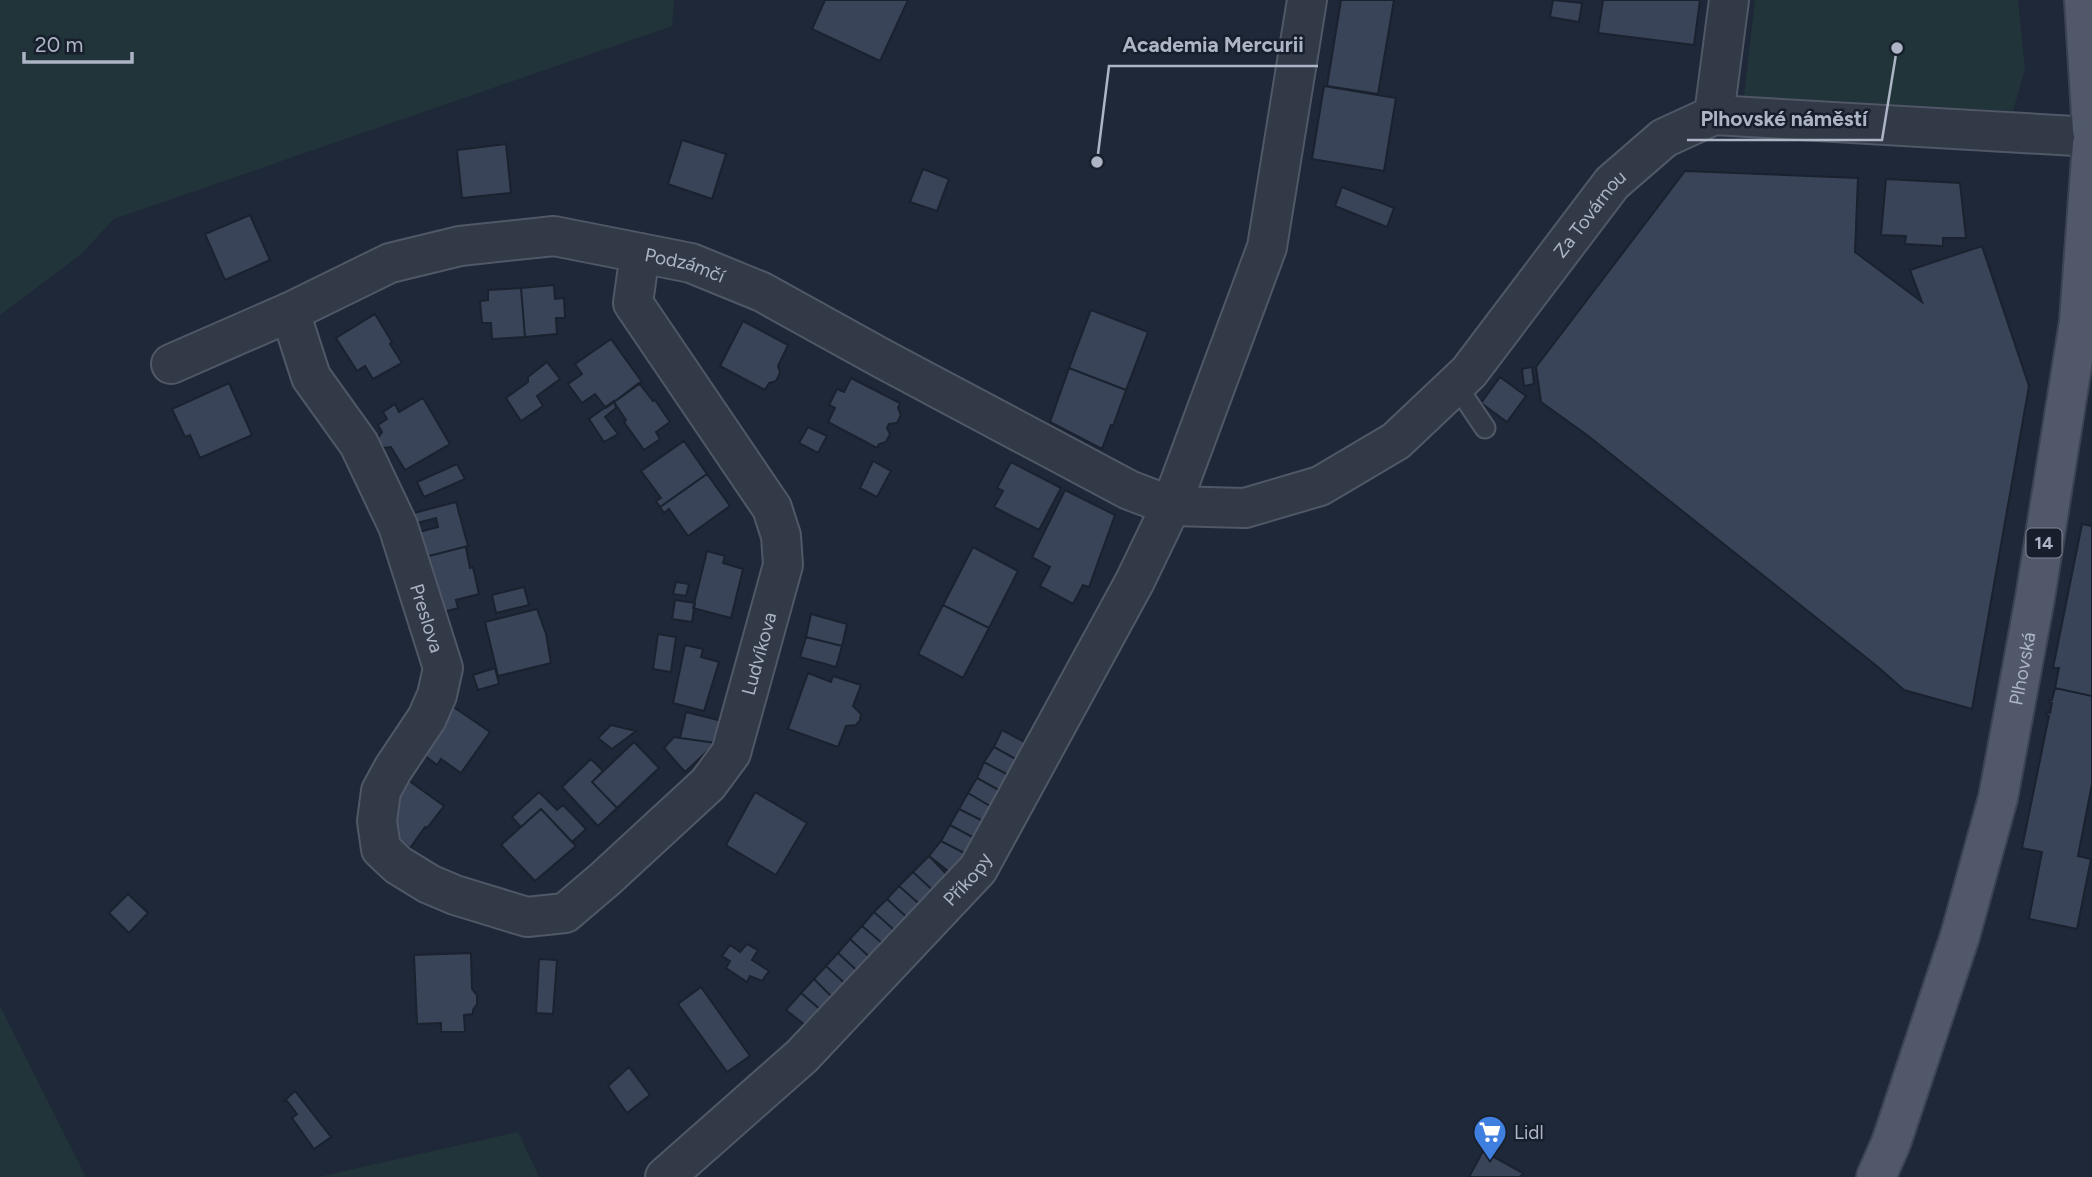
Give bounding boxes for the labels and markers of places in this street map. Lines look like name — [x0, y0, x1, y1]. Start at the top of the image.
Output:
callout: Academia Mercurii — [1109, 24, 1318, 66]
callout: Plhovské náměstí — [1687, 98, 1882, 140]
supermarket icon: Lidl — [1471, 1113, 1509, 1162]
place label: Lidl — [1514, 1121, 1544, 1144]

